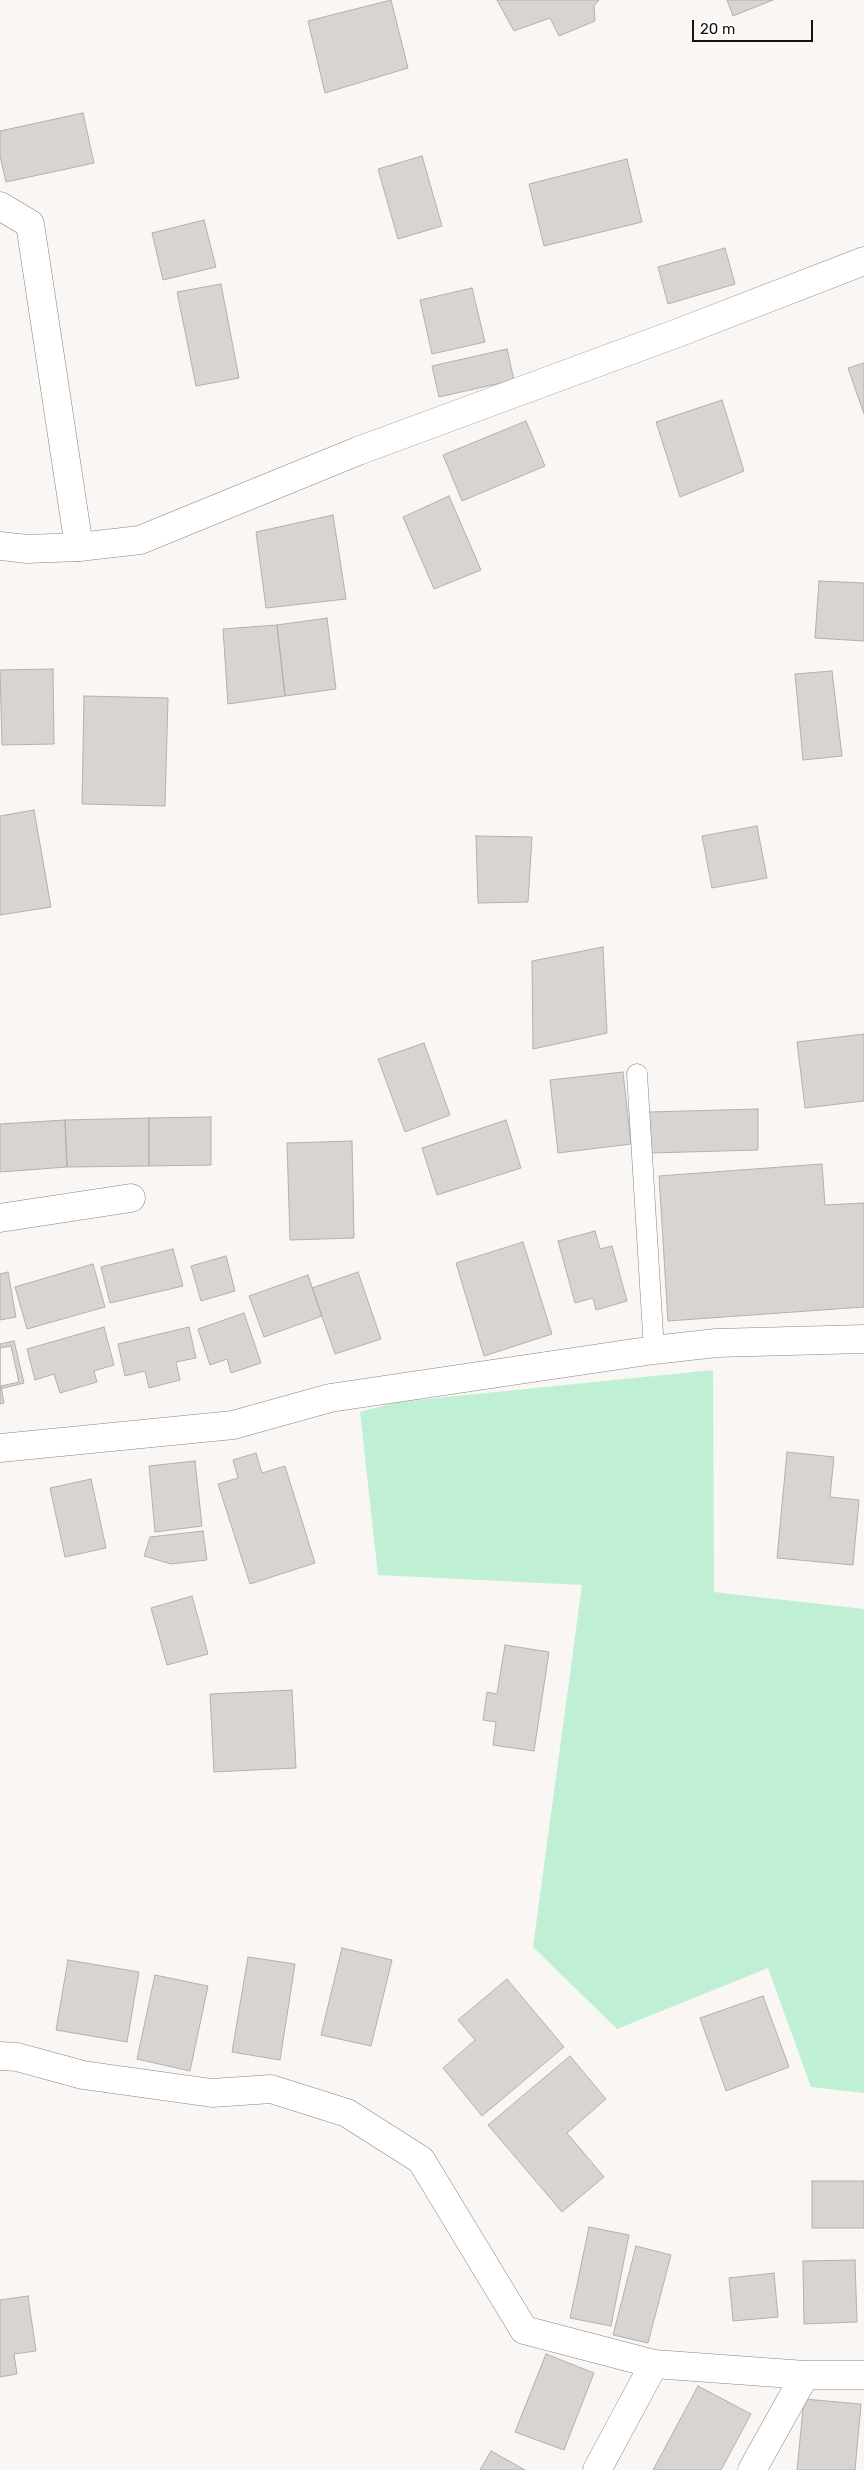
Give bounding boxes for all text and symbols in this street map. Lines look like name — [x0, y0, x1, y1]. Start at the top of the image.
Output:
scale bar — [694, 10, 815, 42]
text: 20 m — [700, 20, 735, 38]

